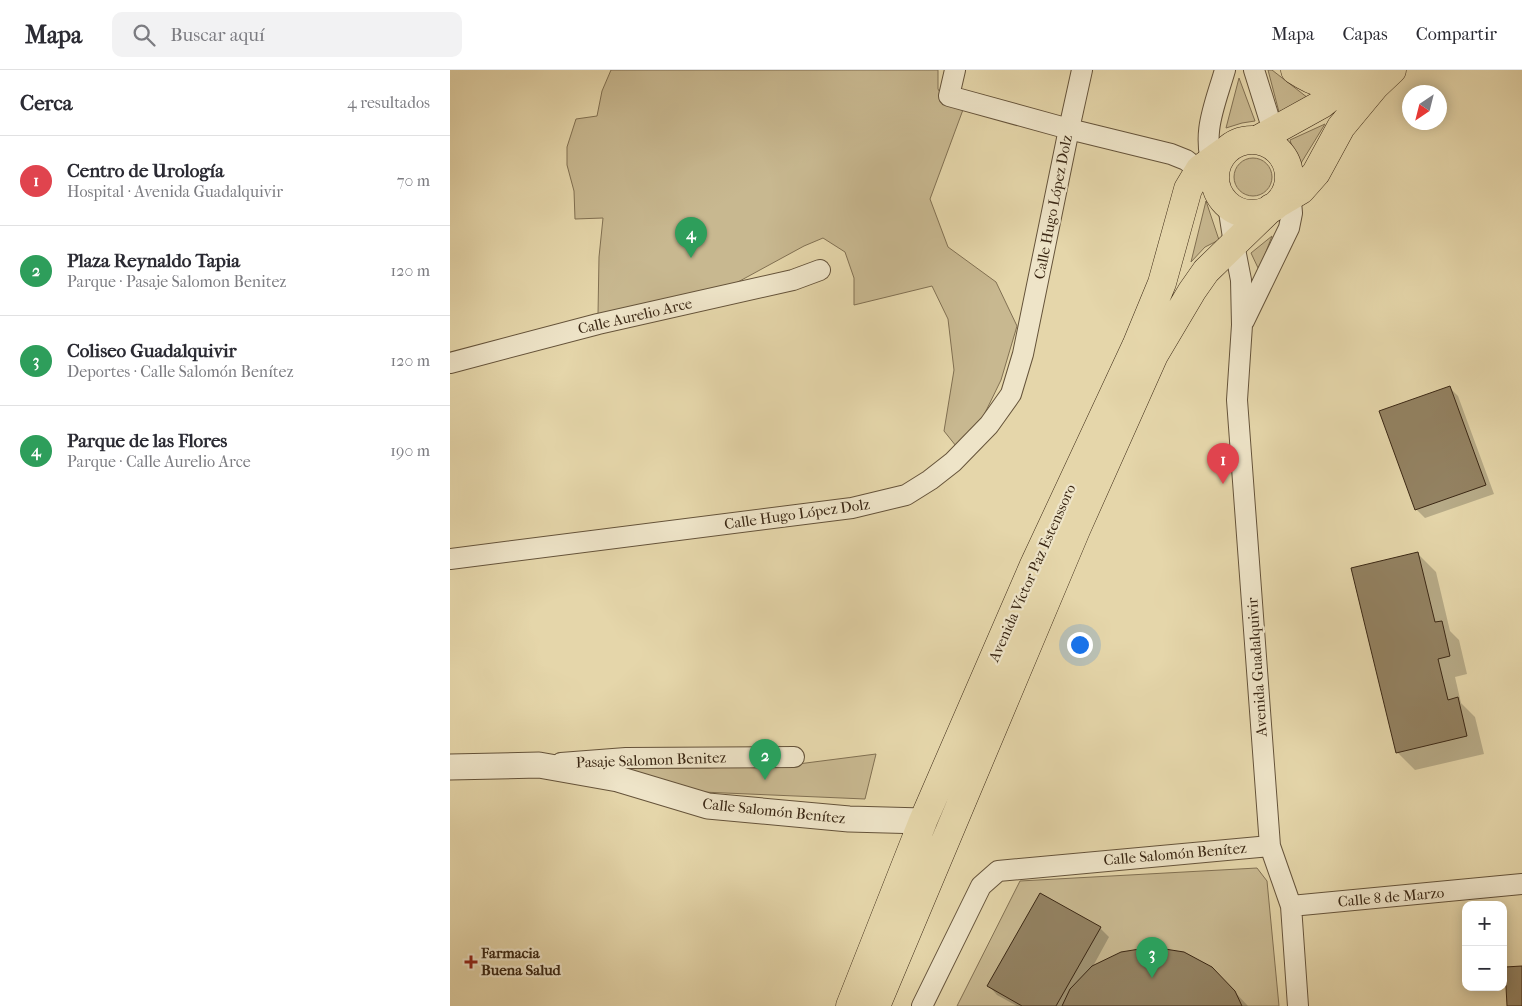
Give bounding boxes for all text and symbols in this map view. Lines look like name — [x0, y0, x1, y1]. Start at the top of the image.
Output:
search box — [112, 12, 462, 57]
text: Mapa — [25, 21, 82, 49]
icon: search — [130, 21, 158, 49]
text: Buscar aquí — [170, 24, 265, 46]
text: Mapa — [1272, 24, 1314, 45]
text: Capas — [1342, 24, 1388, 45]
text: Compartir — [1416, 24, 1497, 45]
north arrow — [1402, 85, 1447, 130]
text: Cerca — [20, 91, 72, 115]
text: 4 resultados — [347, 93, 430, 112]
street label: Calle Hugo López Dolz — [1030, 133, 1076, 281]
text: Centro de Urología — [67, 160, 224, 182]
text: 1 — [33, 171, 39, 190]
text: 70 m — [397, 171, 430, 190]
text: Hospital · Avenida Guadalquivir — [67, 182, 283, 201]
pin: 4 — [675, 217, 707, 258]
text: Plaza Reynaldo Tapia — [67, 250, 240, 272]
text: 2 — [32, 261, 40, 280]
text: 120 m — [391, 261, 430, 280]
text: Parque · Pasaje Salomon Benitez — [67, 272, 286, 291]
street label: Calle Aurelio Arce — [576, 294, 695, 338]
text: Coliseo Guadalquivir — [67, 340, 237, 362]
text: 3 — [33, 351, 39, 370]
text: 120 m — [391, 351, 430, 370]
text: Deportes · Calle Salomón Benítez — [67, 362, 293, 381]
text: Parque de las Flores — [67, 430, 227, 452]
text: 4 — [31, 441, 41, 460]
text: 190 m — [390, 441, 430, 460]
pin: 1 — [1207, 443, 1239, 484]
text: Parque · Calle Aurelio Arce — [67, 452, 251, 471]
street label: Avenida Víctor Paz Estenssoro — [984, 481, 1080, 666]
street label: Calle Hugo López Dolz — [723, 495, 871, 533]
street label: Avenida Guadalquivir — [1243, 596, 1271, 738]
your location — [1067, 632, 1093, 658]
pin: 2 — [749, 739, 781, 780]
street label: Pasaje Salomon Benitez — [575, 748, 727, 772]
street label: Calle Salomón Benítez — [702, 795, 847, 827]
street label: Calle Salomón Benítez — [1103, 839, 1248, 869]
street label: Calle 8 de Marzo — [1337, 883, 1445, 911]
map controls — [1462, 901, 1507, 991]
button: + — [1462, 901, 1507, 946]
pin: 3 — [1136, 937, 1168, 978]
place label: Farmacia Buena Salud — [480, 944, 562, 979]
button: − — [1462, 946, 1507, 991]
marker: Farmacia Buena Salud — [465, 956, 477, 968]

